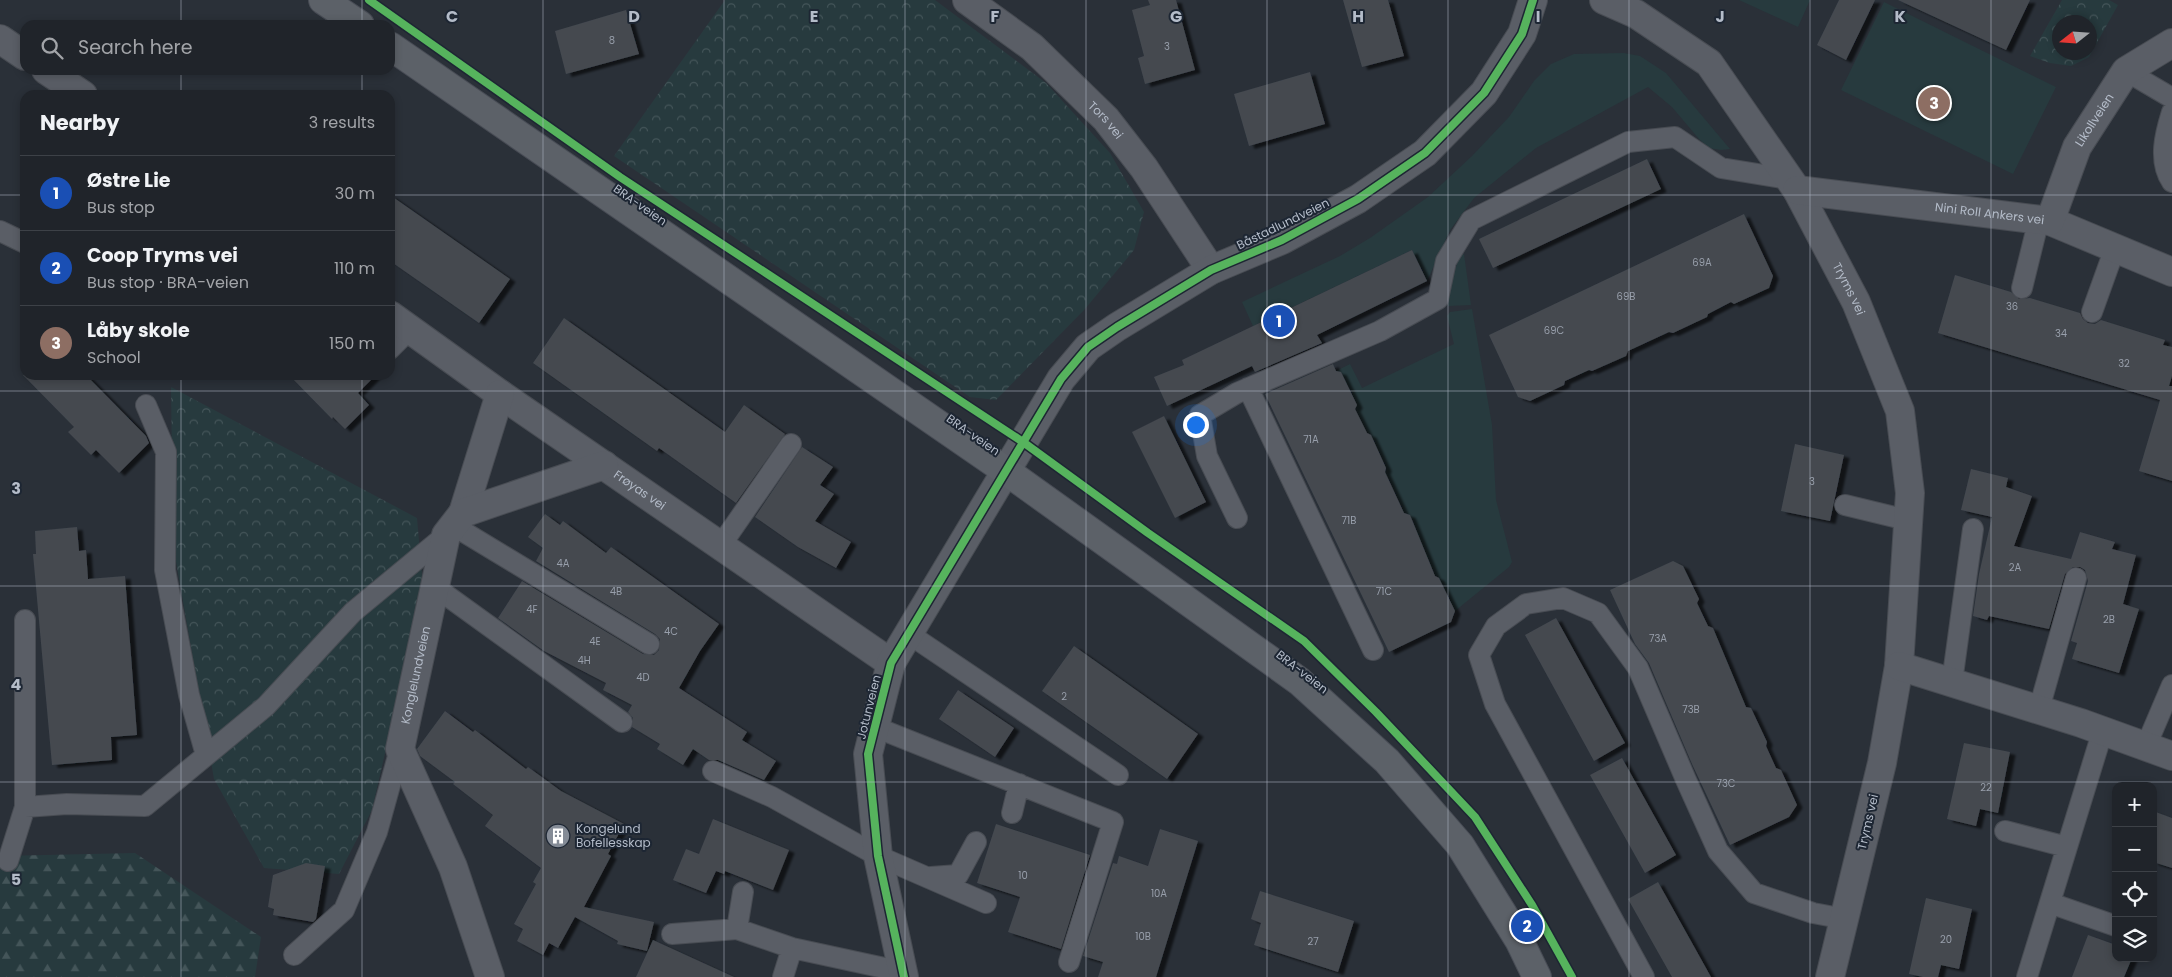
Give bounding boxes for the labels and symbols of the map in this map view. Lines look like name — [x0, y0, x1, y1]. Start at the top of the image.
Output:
text: C — [446, 5, 458, 28]
text: D — [628, 5, 640, 28]
text: E — [810, 5, 818, 28]
text: F — [991, 5, 1000, 28]
text: G — [1170, 5, 1182, 28]
text: H — [1352, 5, 1364, 28]
text: I — [1536, 5, 1540, 28]
text: J — [1715, 5, 1725, 28]
text: K — [1894, 5, 1906, 28]
north arrow — [2052, 15, 2097, 60]
house number: 8 — [609, 33, 615, 48]
house number: 3 — [1164, 39, 1170, 54]
pin: 3 — [1918, 84, 1950, 122]
street label: Likollveien — [2071, 90, 2117, 150]
street label: Tors vei — [1085, 97, 1127, 142]
street label: BRA-veien — [610, 180, 670, 229]
street label: Båstadlundveien — [1234, 194, 1332, 253]
street label: Nini Roll Ankers vei — [1934, 198, 2045, 228]
house number: 69A — [1692, 255, 1712, 270]
street label: Tryms vei — [1829, 259, 1869, 317]
house number: 69B — [1617, 289, 1635, 304]
house number: 36 — [2006, 299, 2018, 314]
pin: 1 — [1263, 302, 1295, 340]
house number: 69C — [1544, 323, 1564, 338]
house number: 34 — [2055, 326, 2067, 341]
house number: 32 — [2118, 356, 2130, 371]
street label: BRA-veien — [943, 410, 1003, 459]
your location — [1183, 412, 1209, 438]
house number: 71A — [1303, 432, 1319, 447]
street label: Frøyas vei — [611, 466, 669, 514]
house number: 3 — [1809, 474, 1815, 489]
text: 3 — [11, 477, 21, 500]
house number: 71B — [1342, 513, 1356, 528]
house number: 4A — [556, 556, 570, 571]
house number: 2A — [2009, 560, 2022, 575]
house number: 4B — [610, 584, 622, 599]
house number: 71C — [1376, 584, 1392, 599]
house number: 4F — [526, 602, 538, 617]
house number: 2B — [2103, 612, 2115, 627]
street label: Konglelundveien — [397, 624, 434, 726]
house number: 4C — [664, 624, 678, 639]
house number: 73A — [1649, 631, 1667, 646]
house number: 4E — [589, 634, 601, 649]
street label: BRA-veien — [1273, 646, 1332, 697]
house number: 4H — [577, 653, 591, 668]
house number: 4D — [636, 670, 650, 685]
text: 4 — [11, 673, 22, 696]
street label: Jotunveien — [852, 673, 885, 741]
house number: 2 — [1061, 689, 1067, 704]
house number: 73B — [1682, 702, 1700, 717]
house number: 73C — [1716, 776, 1736, 791]
house number: 22 — [1980, 780, 1992, 795]
street label: Tryms vei — [1853, 792, 1882, 851]
place label: Kongelund Bofellesskap — [576, 820, 651, 851]
building icon: Kongelund Bofellesskap — [545, 823, 571, 849]
text: 5 — [11, 868, 21, 891]
house number: 10 — [1018, 868, 1028, 883]
house number: 10A — [1151, 886, 1167, 901]
pin: 2 — [1511, 907, 1543, 945]
house number: 10B — [1135, 929, 1151, 944]
house number: 20 — [1940, 932, 1952, 947]
house number: 27 — [1307, 934, 1319, 949]

